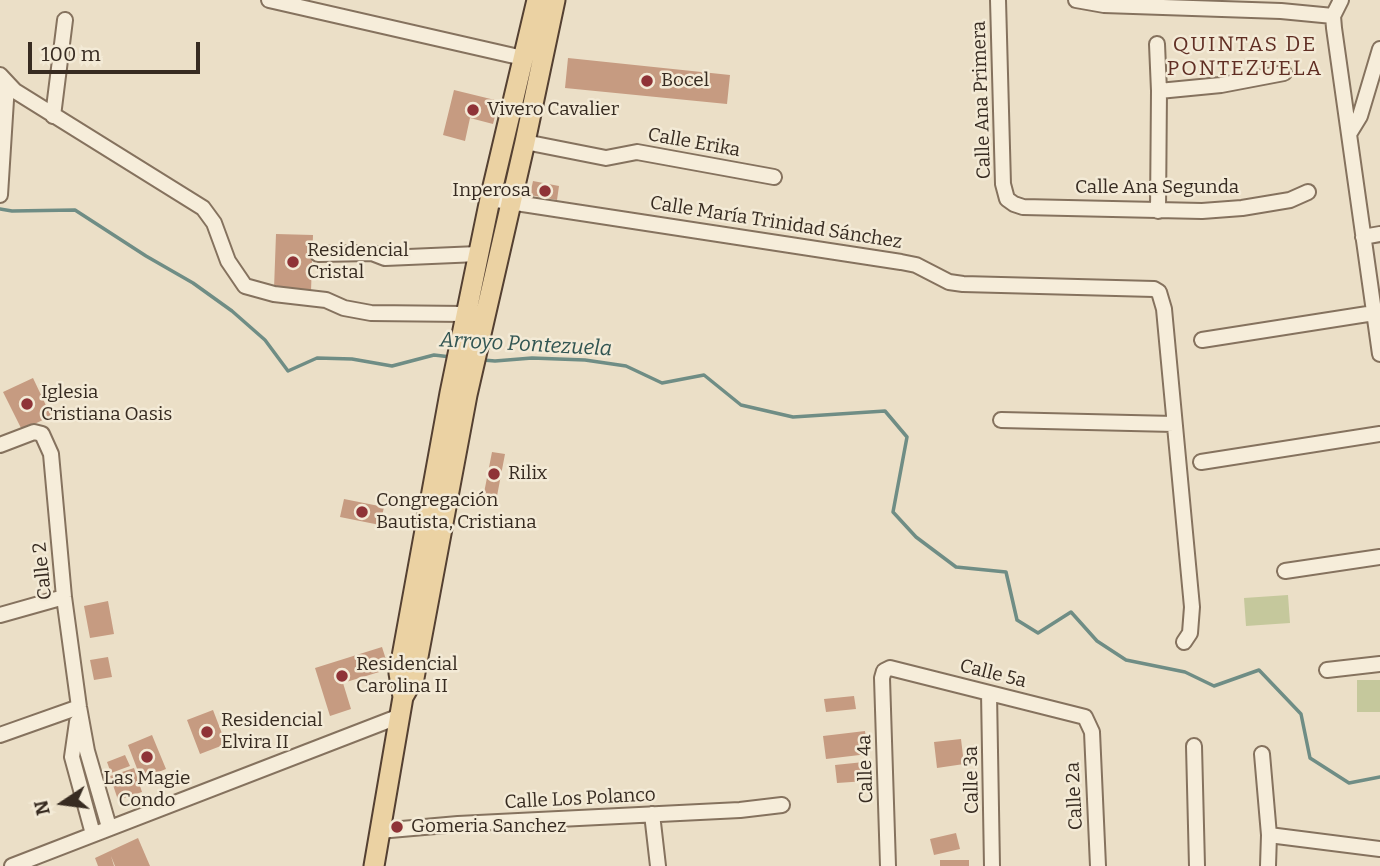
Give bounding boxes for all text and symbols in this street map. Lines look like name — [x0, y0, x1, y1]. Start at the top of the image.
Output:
street label: Calle Ana Primera — [968, 20, 996, 180]
scale bar — [32, 28, 203, 72]
district label: QUINTAS DE PONTEZUELA — [1168, 32, 1322, 82]
text: 100 m — [41, 41, 101, 67]
place label: Bocel — [661, 70, 709, 92]
marker: Bocel — [639, 73, 655, 89]
place label: Vivero Cavalier — [487, 99, 619, 121]
marker: Vivero Cavalier — [465, 102, 481, 118]
street label: Calle Erika — [646, 124, 742, 162]
street label: Calle Ana Segunda — [1075, 177, 1239, 199]
place label: Inperosa — [452, 180, 531, 202]
marker: Inperosa — [537, 183, 553, 199]
street label: Calle María Trinidad Sánchez — [648, 192, 904, 254]
place label: Residencial Cristal — [307, 240, 409, 284]
marker: Residencial Cristal — [285, 254, 301, 270]
water label: Arroyo Pontezuela — [439, 328, 613, 362]
place label: Iglesia Cristiana Oasis — [41, 382, 172, 426]
marker: Iglesia Cristiana Oasis — [19, 396, 35, 412]
place label: Rilix — [508, 463, 547, 485]
marker: Rilix — [486, 466, 502, 482]
place label: Congregación Bautista, Cristiana — [376, 490, 537, 534]
marker: Congregación Bautista, Cristiana — [354, 504, 370, 520]
street label: Calle 2 — [29, 541, 57, 601]
place label: Residencial Carolina II — [356, 654, 458, 698]
street label: Calle 5a — [957, 655, 1029, 693]
marker: Residencial Carolina II — [334, 668, 350, 684]
place label: Residencial Elvira II — [221, 710, 323, 754]
marker: Residencial Elvira II — [199, 724, 215, 740]
street label: Calle 4a — [853, 734, 879, 804]
street label: Calle 3a — [960, 746, 984, 814]
marker: Las Magie Condo — [139, 749, 155, 765]
street label: Calle 2a — [1062, 761, 1088, 831]
north arrow — [28, 768, 98, 838]
place label: Las Magie Condo — [104, 768, 190, 812]
street label: Calle Los Polanco — [504, 784, 656, 814]
text: N — [29, 798, 55, 818]
place label: Gomeria Sanchez — [411, 816, 566, 838]
marker: Gomeria Sanchez — [389, 819, 405, 835]

